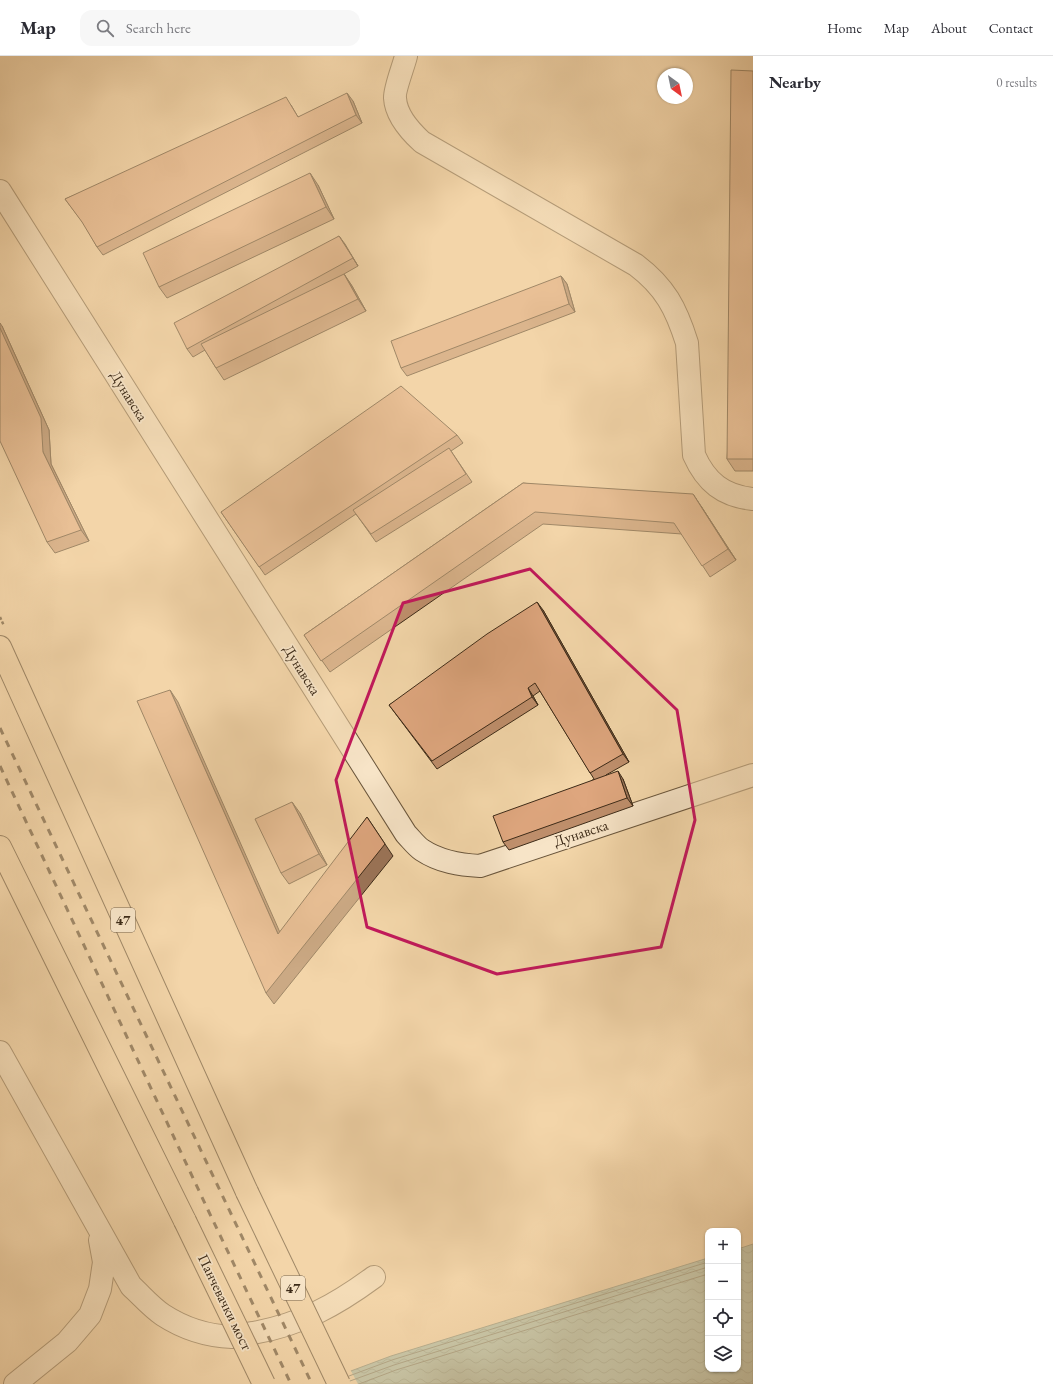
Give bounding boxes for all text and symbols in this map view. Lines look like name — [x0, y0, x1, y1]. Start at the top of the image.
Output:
search box — [80, 10, 360, 46]
text: Map — [20, 15, 56, 40]
icon: search — [94, 17, 116, 39]
text: Search here — [126, 18, 191, 37]
text: Home — [827, 19, 862, 37]
text: Map — [884, 19, 909, 37]
text: About — [931, 19, 967, 37]
text: Contact — [989, 19, 1033, 37]
north arrow — [657, 68, 693, 104]
text: Nearby — [769, 71, 821, 93]
text: 0 results — [996, 74, 1037, 91]
street label: Дунавска — [106, 367, 152, 425]
street label: Дунавска — [279, 641, 325, 699]
street label: Дунавска — [551, 815, 610, 850]
road number: 47 — [111, 908, 135, 932]
map controls — [705, 1228, 741, 1372]
button: + — [705, 1228, 741, 1264]
street label: Панчевачки мост — [194, 1251, 257, 1353]
button: − — [705, 1264, 741, 1300]
road number: 47 — [281, 1276, 305, 1300]
button: locate — [705, 1300, 741, 1336]
button: layers — [705, 1336, 741, 1372]

